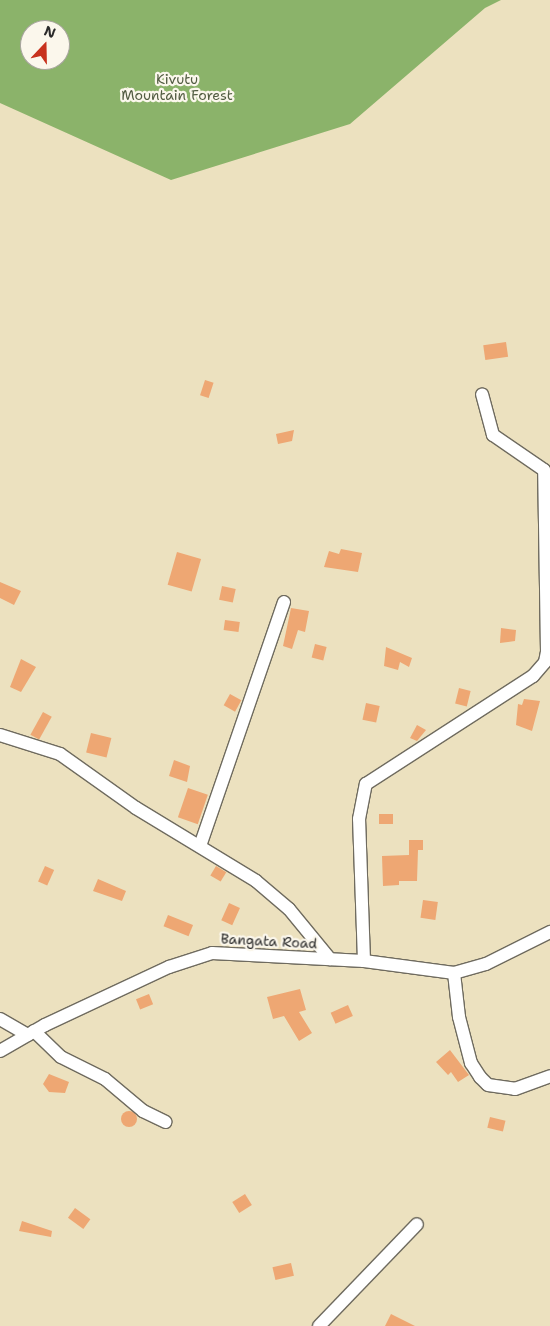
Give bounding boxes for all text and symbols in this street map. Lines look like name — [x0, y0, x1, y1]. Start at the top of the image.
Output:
north arrow — [20, 20, 70, 70]
text: N — [42, 22, 58, 42]
park label: Kivutu Mountain Forest — [121, 71, 233, 104]
street label: Bangata Road — [220, 930, 318, 952]

